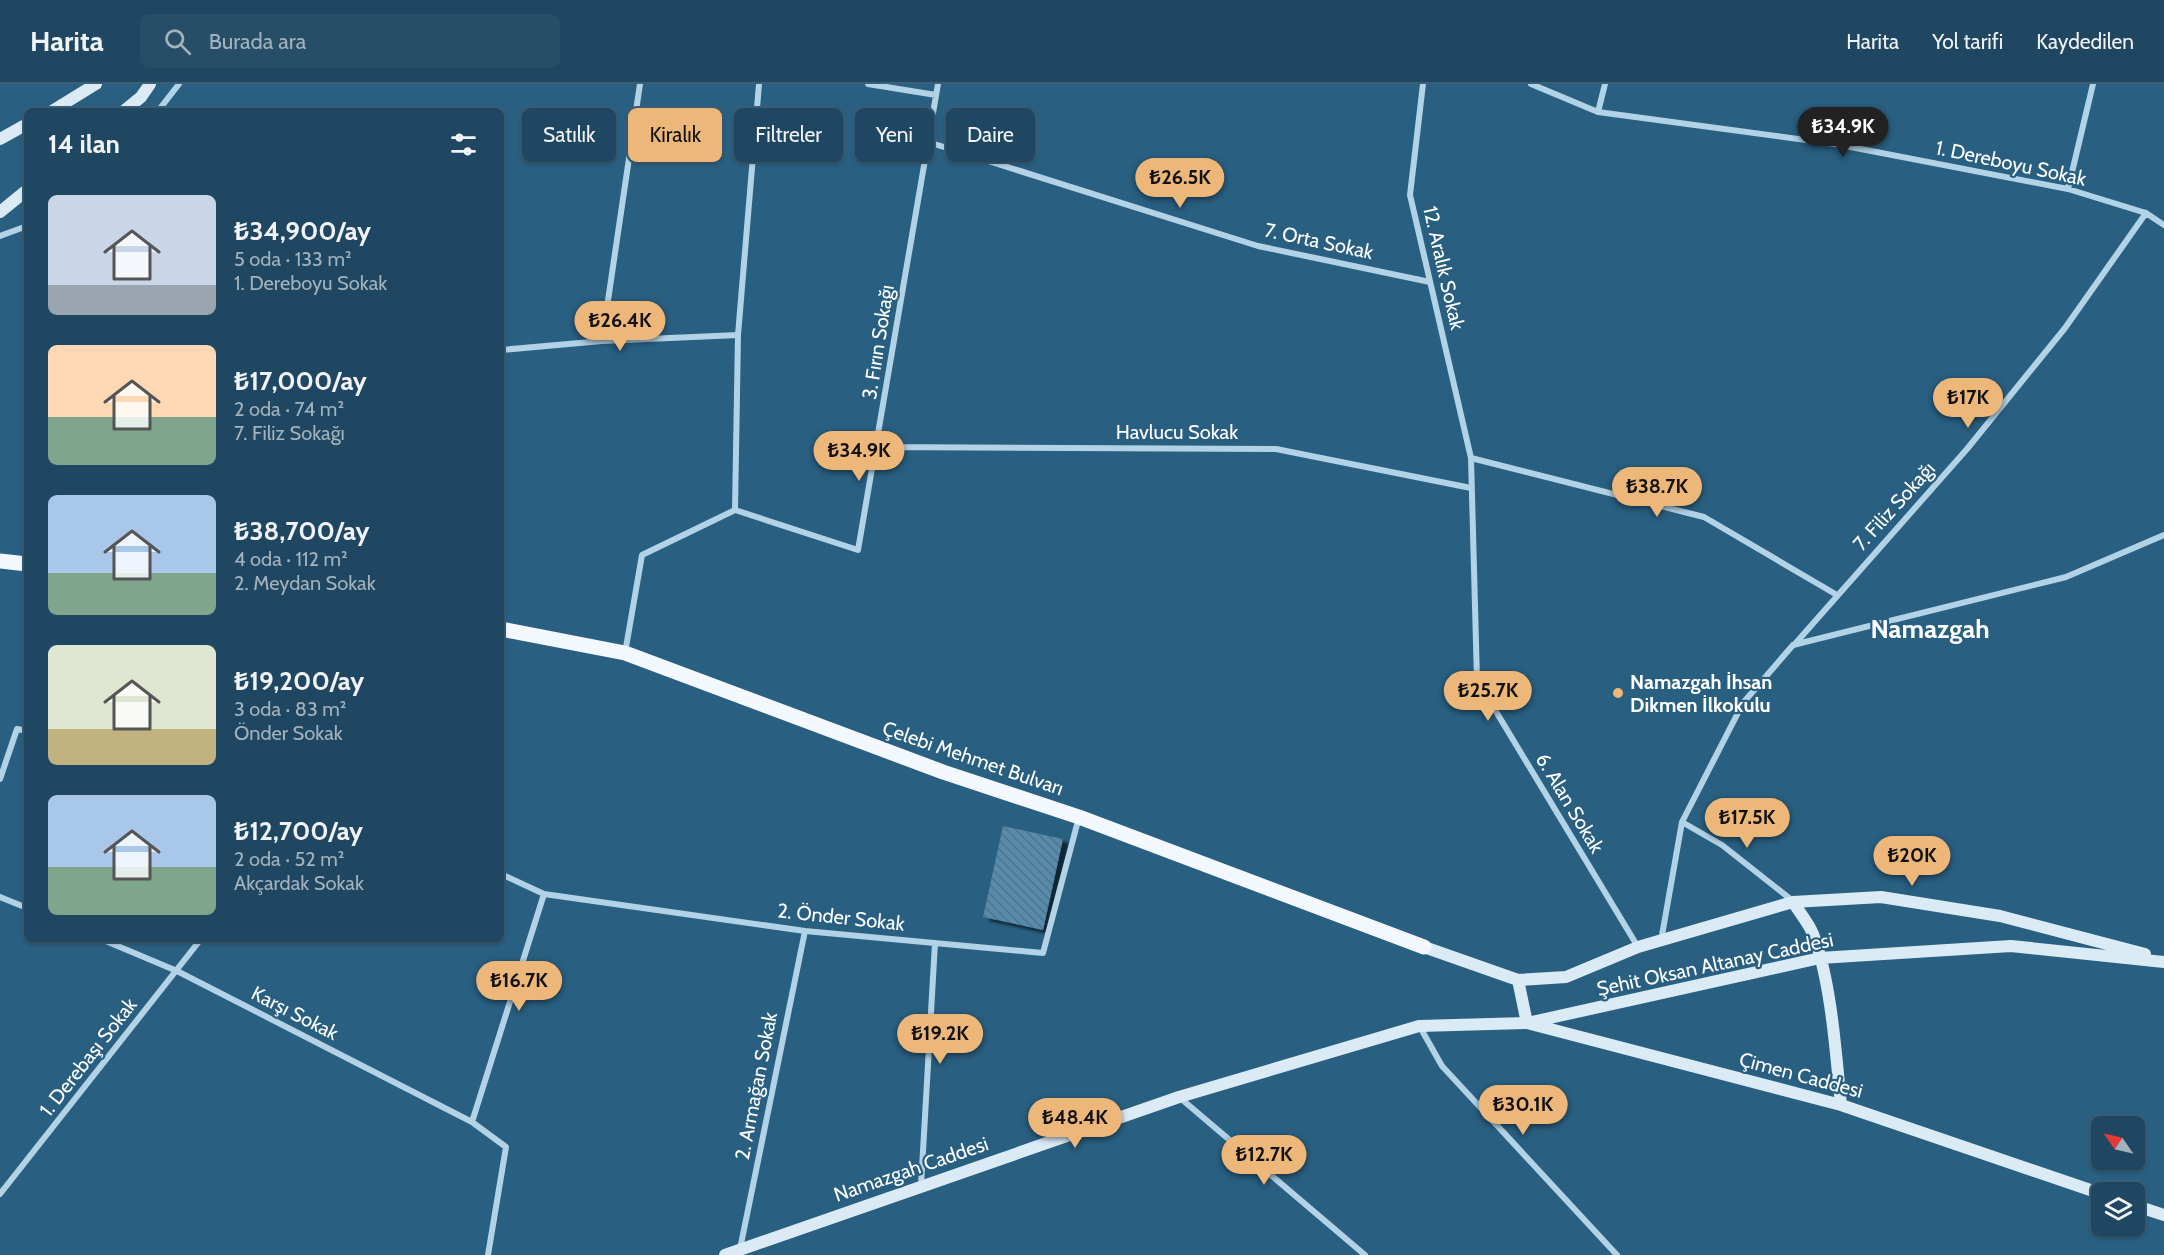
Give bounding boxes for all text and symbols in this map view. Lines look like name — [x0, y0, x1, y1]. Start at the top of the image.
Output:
search box — [140, 14, 560, 68]
text: Harita — [30, 24, 104, 58]
icon: search — [161, 25, 194, 58]
text: Burada ara — [209, 28, 306, 55]
text: Harita — [1846, 29, 1899, 54]
text: Yol tarifi — [1932, 29, 2003, 54]
text: Kaydedilen — [2036, 29, 2134, 54]
pin: ₺34.9K — [1794, 107, 1892, 158]
chip: Satılık — [522, 108, 616, 162]
chip: Kiralık — [628, 108, 722, 162]
chip: Filtreler — [734, 108, 843, 162]
chip: Yeni — [855, 108, 934, 162]
chip: Daire — [946, 108, 1035, 162]
text: ₺34.9K — [1811, 114, 1875, 138]
text: 14 ilan — [48, 128, 120, 160]
icon: filters — [447, 128, 480, 161]
street label: 1. Dereboyu Sokak — [1934, 135, 2088, 191]
pin: ₺26.5K — [1131, 158, 1229, 209]
text: ₺26.5K — [1149, 165, 1211, 189]
street label: 12. Aralık Sokak — [1418, 204, 1470, 332]
text: ₺34,900/ay — [234, 215, 371, 247]
street label: 7. Orta Sokak — [1262, 218, 1376, 264]
icon: home — [96, 219, 168, 291]
text: 5 oda · 133 m² — [234, 247, 352, 271]
text: 1. Dereboyu Sokak — [234, 271, 387, 295]
street label: 3. Fırın Sokağı — [857, 283, 899, 401]
pin: ₺26.4K — [571, 301, 669, 352]
text: ₺26.4K — [588, 308, 652, 332]
text: ₺17,000/ay — [234, 365, 367, 397]
icon: home — [96, 369, 168, 441]
pin: ₺17K — [1932, 378, 2004, 429]
text: ₺17K — [1947, 385, 1989, 409]
text: 2 oda · 74 m² — [234, 397, 344, 421]
street label: Havlucu Sokak — [1116, 420, 1238, 444]
text: 7. Filiz Sokağı — [234, 421, 345, 445]
pin: ₺34.9K — [810, 431, 908, 482]
text: ₺34.9K — [827, 438, 891, 462]
street label: 7. Filiz Sokağı — [1848, 457, 1940, 555]
pin: ₺38.7K — [1608, 467, 1706, 518]
text: ₺38.7K — [1626, 474, 1688, 498]
text: ₺38,700/ay — [234, 515, 369, 547]
icon: home — [96, 519, 168, 591]
text: 4 oda · 112 m² — [234, 547, 348, 571]
text: 2. Meydan Sokak — [234, 571, 376, 595]
district label: Namazgah — [1870, 613, 1990, 645]
text: ₺19,200/ay — [234, 665, 364, 697]
icon: home — [96, 669, 168, 741]
place label: Namazgah İhsan Dikmen İlkokulu — [1630, 670, 1772, 717]
pin: ₺25.7K — [1439, 671, 1537, 722]
text: ₺25.7K — [1458, 678, 1518, 702]
marker: Namazgah İhsan Dikmen İlkokulu — [1611, 686, 1625, 700]
text: 3 oda · 83 m² — [234, 697, 346, 721]
street label: Çelebi Mehmet Bulvarı — [879, 716, 1067, 800]
text: Önder Sokak — [234, 721, 343, 745]
street label: 6. Alan Sokak — [1531, 749, 1609, 857]
pin: ₺17.5K — [1698, 798, 1796, 849]
text: ₺17.5K — [1719, 805, 1775, 829]
text: ₺12,700/ay — [234, 815, 363, 847]
icon: home — [96, 819, 168, 891]
pin: ₺20K — [1876, 836, 1948, 887]
text: ₺20K — [1887, 843, 1937, 867]
text: 2 oda · 52 m² — [234, 847, 344, 871]
text: Akçardak Sokak — [234, 871, 364, 895]
street label: 2. Önder Sokak — [776, 898, 906, 936]
street label: Şehit Oksan Altanay Caddesi — [1595, 927, 1835, 1001]
pin: ₺16.7K — [470, 961, 568, 1012]
text: ₺16.7K — [490, 968, 548, 992]
street label: Karşı Sokak — [248, 981, 343, 1045]
street label: 1. Derebaşı Sokak — [34, 993, 142, 1121]
street label: 2. Armağan Sokak — [730, 1010, 782, 1162]
pin: ₺19.2K — [891, 1014, 989, 1065]
text: ₺19.2K — [911, 1021, 969, 1045]
street label: Çimen Caddesi — [1737, 1047, 1865, 1103]
pin: ₺30.1K — [1474, 1085, 1572, 1136]
text: ₺30.1K — [1493, 1092, 1553, 1116]
pin: ₺48.4K — [1026, 1098, 1124, 1149]
text: ₺48.4K — [1042, 1105, 1108, 1129]
north arrow — [2091, 1116, 2145, 1170]
map controls — [2091, 1116, 2145, 1236]
street label: Namazgah Caddesi — [831, 1131, 991, 1207]
pin: ₺12.7K — [1215, 1135, 1313, 1186]
text: ₺12.7K — [1235, 1142, 1293, 1166]
button: layers — [2091, 1182, 2145, 1236]

